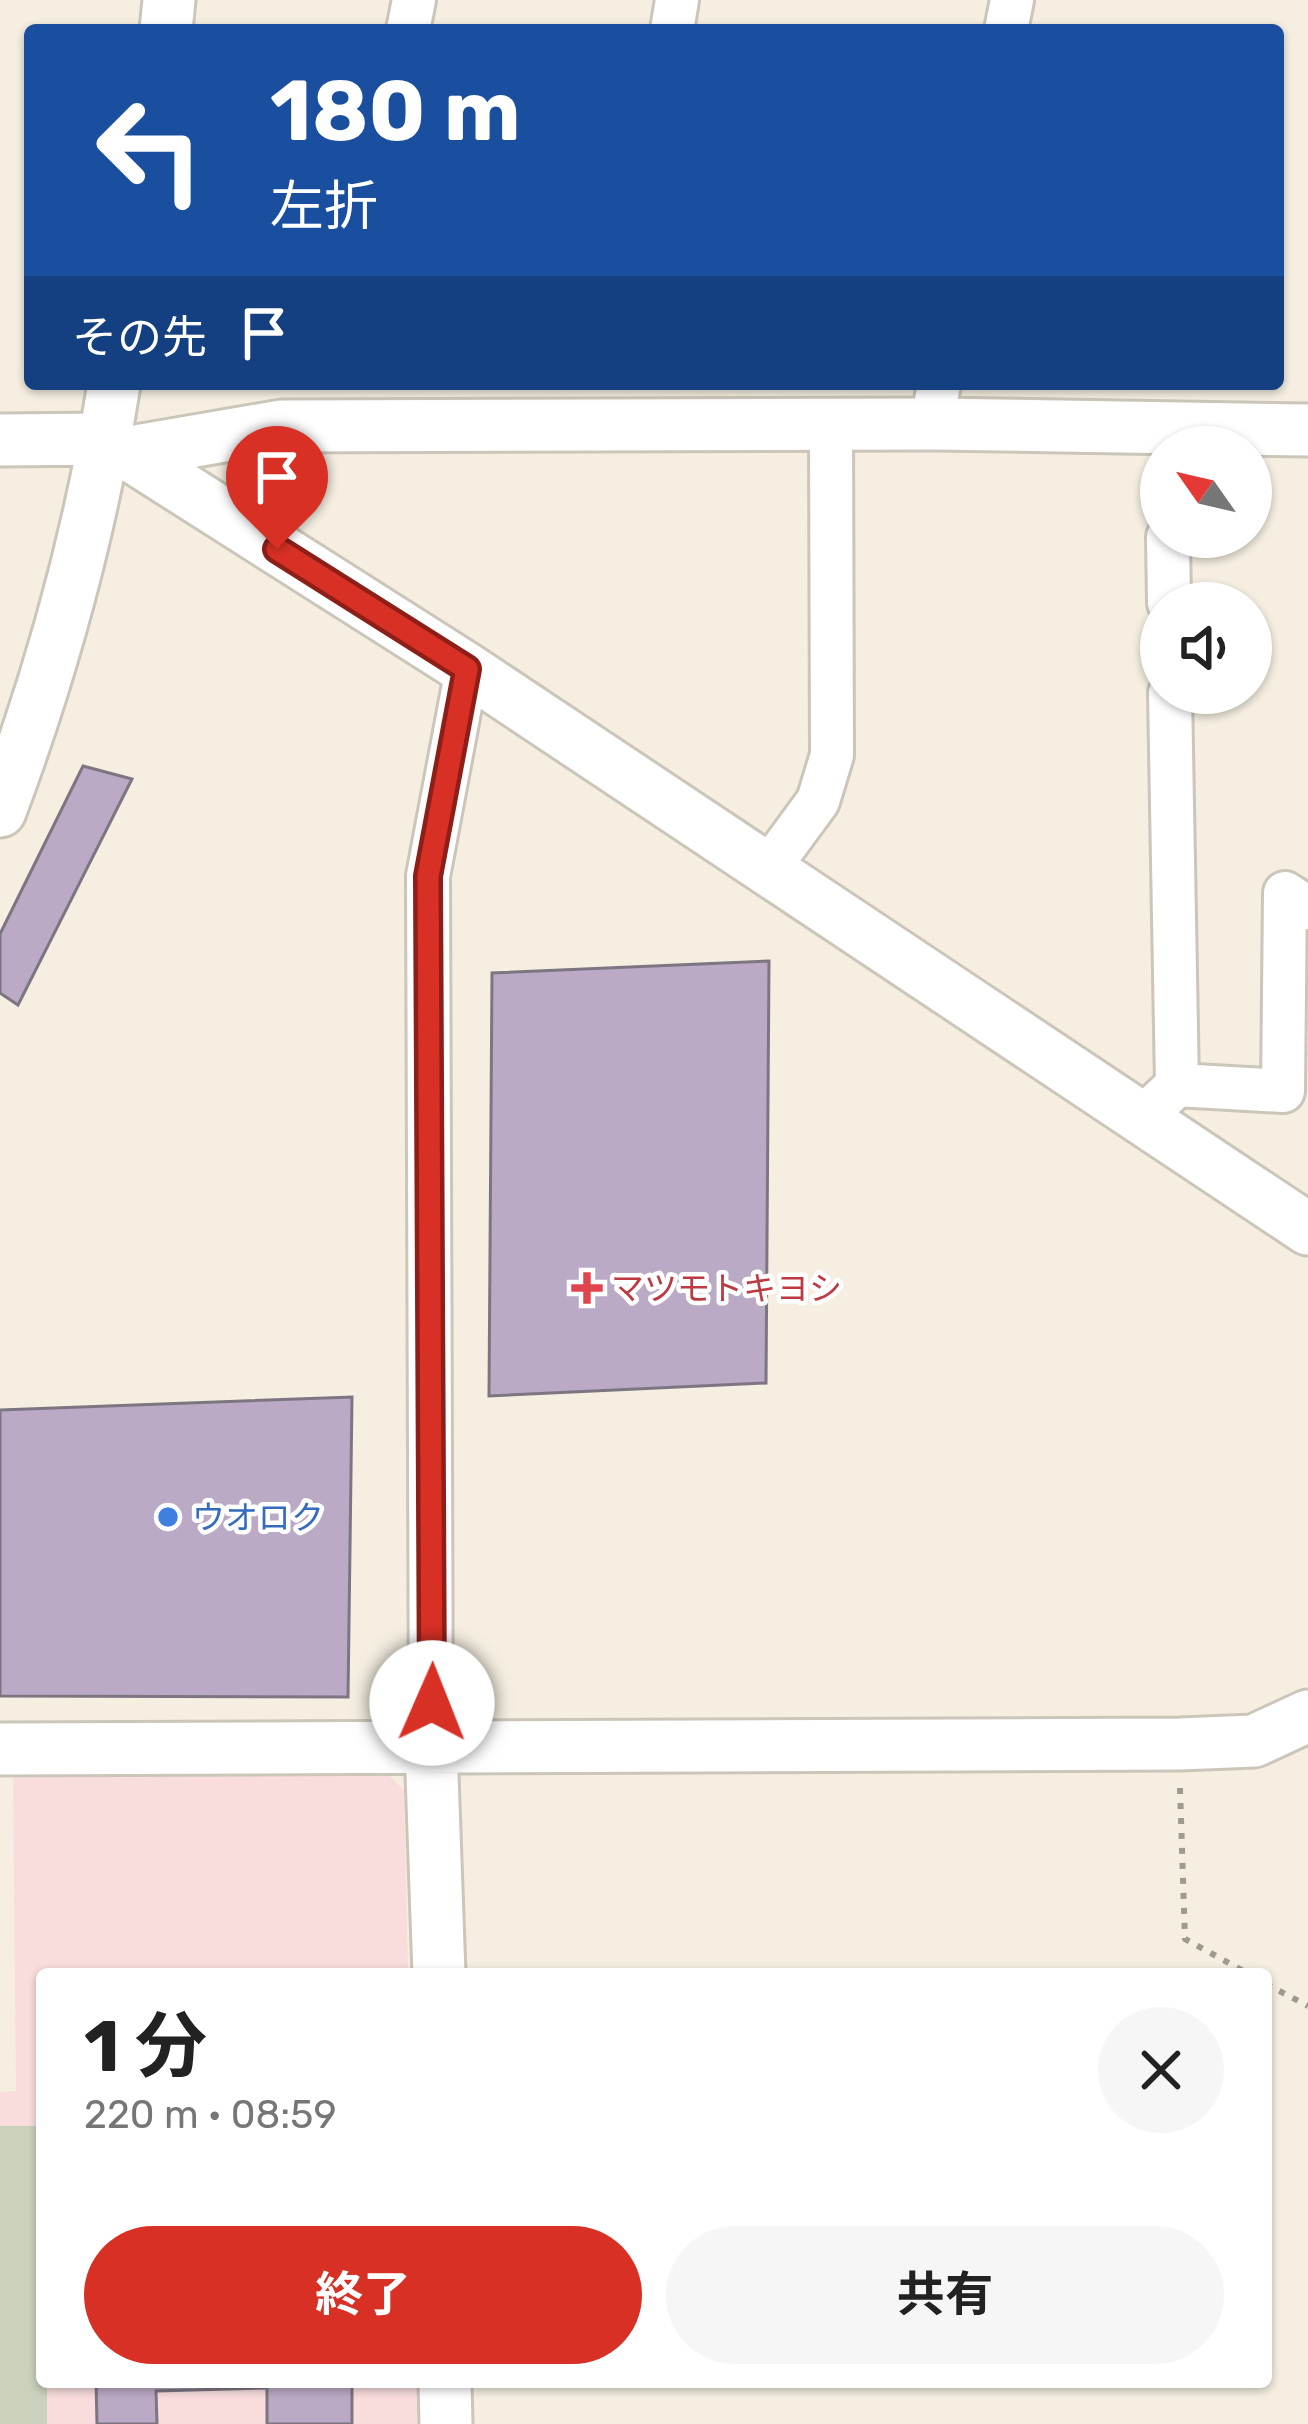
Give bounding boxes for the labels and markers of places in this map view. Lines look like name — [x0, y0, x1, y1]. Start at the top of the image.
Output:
pin — [226, 426, 328, 549]
place label: マツモトキヨシ — [611, 1269, 842, 1308]
marker: マツモトキヨシ — [574, 1275, 600, 1301]
place label: ウオロク — [192, 1498, 324, 1537]
marker: ウオロク — [155, 1504, 181, 1530]

